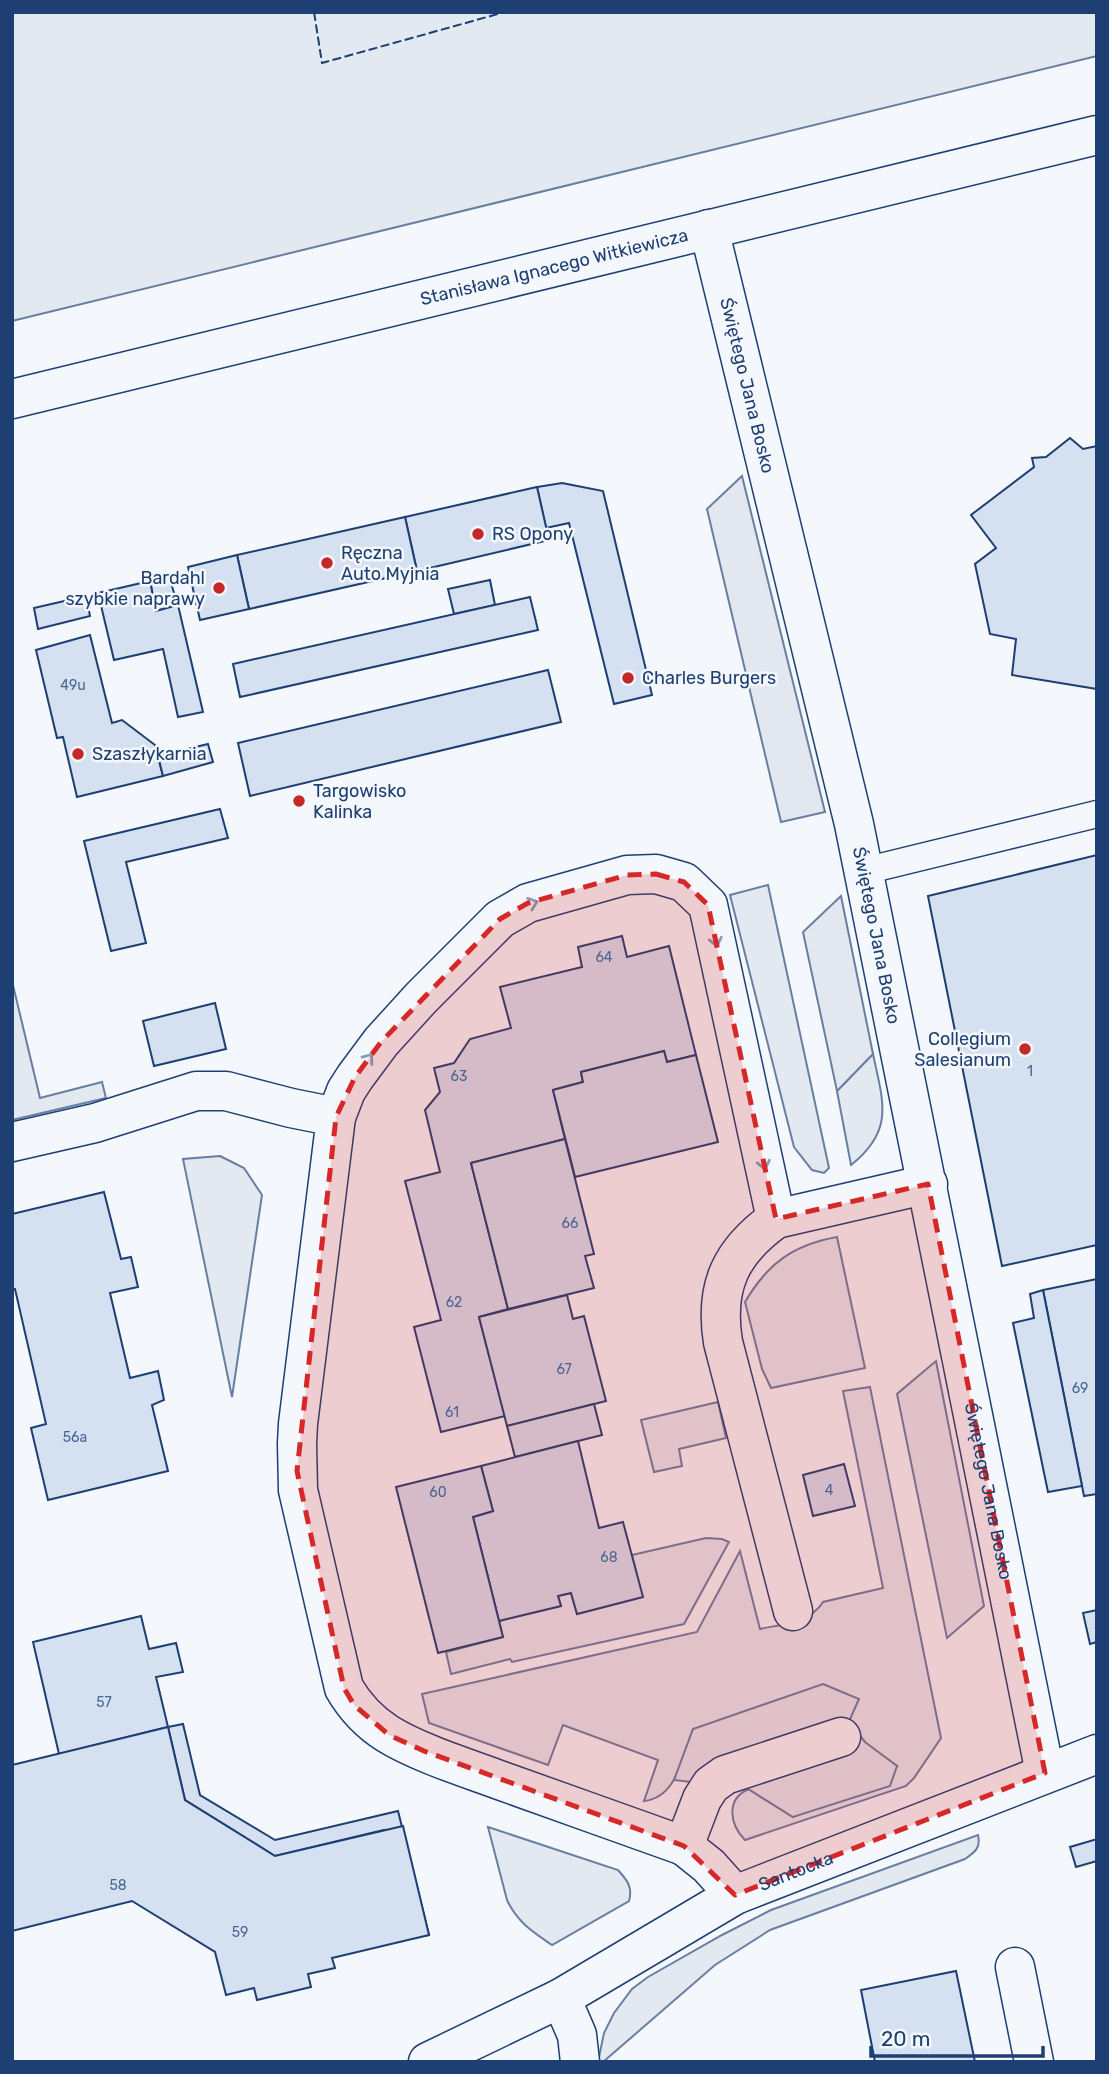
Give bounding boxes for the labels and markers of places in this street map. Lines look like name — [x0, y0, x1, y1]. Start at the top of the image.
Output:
place label: RS Opony — [492, 523, 573, 545]
marker: RS Opony — [470, 526, 486, 542]
place label: Ręczna Auto Myjnia — [341, 542, 440, 585]
marker: Ręczna Auto Myjnia — [319, 555, 335, 571]
place label: Bardahl szybkie naprawy — [65, 567, 205, 610]
marker: Bardahl szybkie naprawy — [211, 580, 227, 596]
place label: Charles Burgers — [642, 667, 776, 689]
marker: Charles Burgers — [620, 670, 636, 686]
place label: Szaszłykarnia — [92, 743, 207, 765]
marker: Szaszłykarnia — [70, 746, 86, 762]
place label: Targowisko Kalinka — [313, 780, 406, 823]
marker: Targowisko Kalinka — [291, 793, 307, 809]
place label: Collegium Salesianum — [914, 1028, 1011, 1071]
marker: Collegium Salesianum — [1017, 1041, 1033, 1057]

